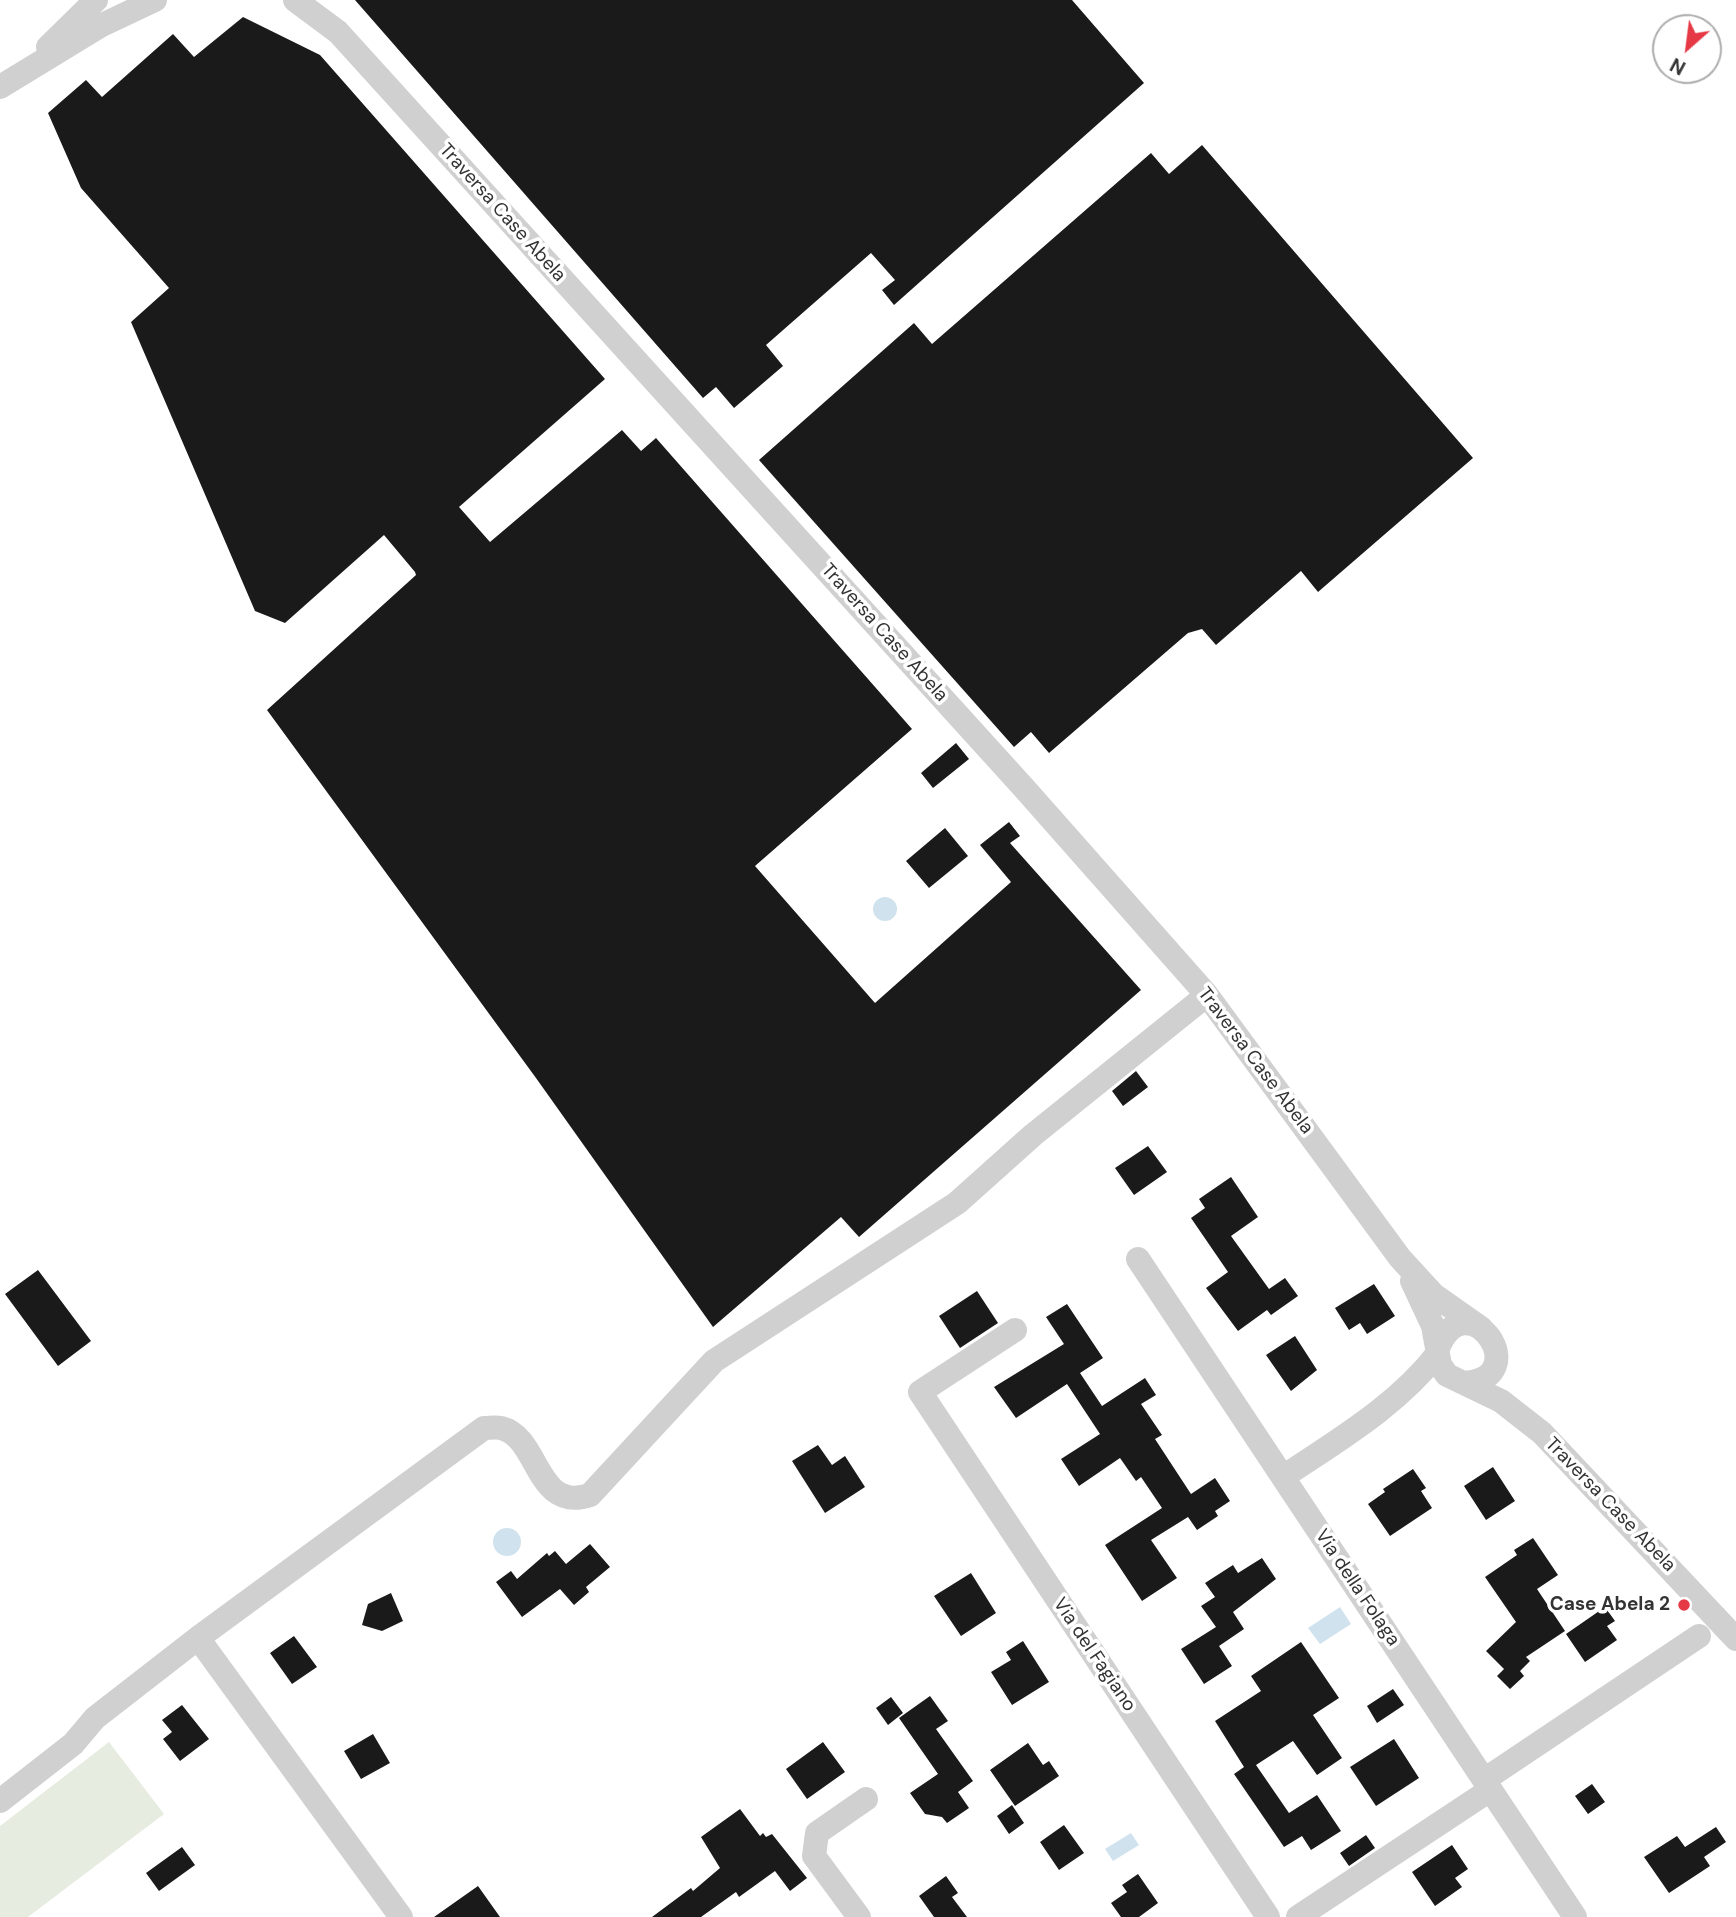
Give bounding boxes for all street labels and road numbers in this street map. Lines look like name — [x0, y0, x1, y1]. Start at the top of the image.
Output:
street label: Traversa Case Abela — [434, 139, 570, 287]
street label: Traversa Case Abela — [816, 559, 952, 707]
street label: Traversa Case Abela — [1192, 983, 1318, 1139]
street label: Traversa Case Abela — [1540, 1433, 1680, 1577]
street label: Via della Folaga — [1310, 1525, 1404, 1651]
street label: Via del Fagiano — [1048, 1594, 1140, 1716]

